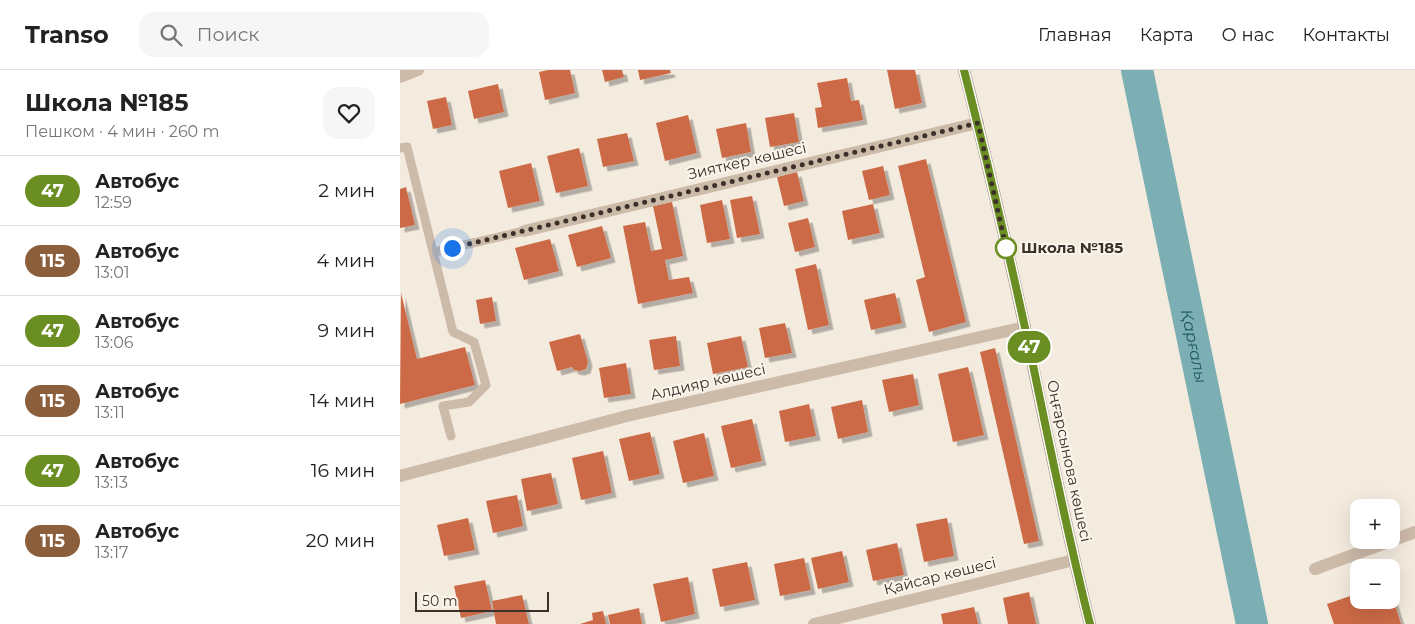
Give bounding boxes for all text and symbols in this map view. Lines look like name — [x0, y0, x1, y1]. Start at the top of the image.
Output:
search box — [139, 12, 489, 57]
text: Transo — [25, 20, 109, 49]
icon: search — [157, 21, 185, 49]
text: Поиск — [197, 23, 259, 46]
text: Главная — [1038, 24, 1112, 46]
text: Карта — [1140, 24, 1194, 46]
text: О нас — [1222, 24, 1274, 46]
text: Контакты — [1302, 24, 1390, 46]
button: heart — [323, 87, 375, 139]
text: Школа №185 — [25, 88, 188, 117]
text: Пешком · 4 мин · 260 m — [25, 122, 219, 141]
street label: Зияткер көшесі — [686, 138, 808, 183]
text: Автобус — [95, 170, 179, 193]
text: 2 мин — [318, 179, 375, 202]
text: 47 — [41, 180, 64, 202]
text: 12:59 — [95, 193, 132, 212]
your location — [440, 236, 465, 261]
marker: Школа №185 — [995, 237, 1017, 259]
place label: Школа №185 — [1021, 238, 1123, 257]
text: Автобус — [95, 240, 179, 263]
text: 4 мин — [317, 249, 375, 272]
text: 115 — [40, 250, 65, 272]
text: 13:01 — [95, 263, 130, 282]
water label: Қарғалы — [1177, 308, 1211, 385]
text: Автобус — [95, 310, 179, 333]
text: 9 мин — [318, 319, 375, 342]
text: 47 — [41, 320, 64, 342]
line badge: 47 — [1006, 331, 1052, 363]
text: 13:06 — [95, 333, 134, 352]
text: 47 — [1018, 336, 1040, 358]
street label: Алдияр көшесі — [648, 359, 767, 404]
street label: Оңғарсынова көшесі — [1043, 378, 1096, 544]
text: Автобус — [95, 380, 179, 403]
text: 14 мин — [310, 389, 375, 412]
text: 115 — [40, 390, 65, 412]
text: 13:11 — [95, 403, 125, 422]
text: Автобус — [95, 450, 179, 473]
text: 16 мин — [311, 459, 375, 482]
text: 47 — [41, 460, 64, 482]
text: 13:13 — [95, 473, 128, 492]
map controls — [1350, 499, 1400, 609]
button: + — [1350, 499, 1400, 549]
text: Автобус — [95, 520, 179, 543]
text: 20 мин — [306, 529, 375, 552]
text: 115 — [40, 530, 65, 552]
text: 13:17 — [95, 543, 128, 562]
street label: Қайсар көшесі — [882, 552, 998, 599]
button: − — [1350, 559, 1400, 609]
scale bar — [415, 589, 549, 612]
text: 50 m — [422, 592, 458, 610]

